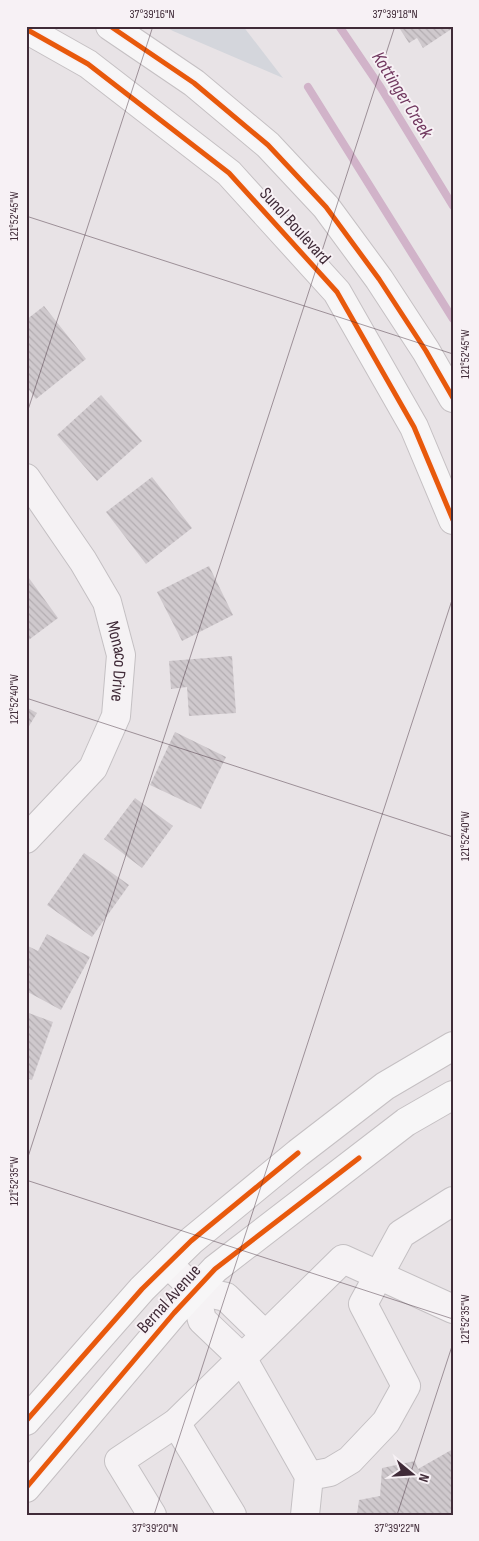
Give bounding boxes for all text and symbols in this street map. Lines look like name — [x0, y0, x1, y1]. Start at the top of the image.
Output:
text: 37°39'16"N — [129, 7, 175, 22]
text: 37°39'18"N — [372, 7, 418, 22]
water label: Kottinger Creek — [366, 47, 438, 143]
street label: Sunol Boulevard — [255, 183, 335, 269]
text: 121°52'45"W — [7, 191, 22, 241]
text: 121°52'45"W — [458, 329, 473, 379]
street label: Monaco Drive — [102, 619, 132, 703]
text: 121°52'40"W — [7, 674, 22, 724]
text: 121°52'40"W — [458, 811, 473, 861]
text: 121°52'35"W — [7, 1156, 22, 1206]
street label: Bernal Avenue — [133, 1260, 205, 1338]
text: 121°52'35"W — [458, 1294, 473, 1344]
north arrow — [386, 1448, 436, 1498]
text: N — [415, 1472, 433, 1484]
text: 37°39'20"N — [132, 1521, 178, 1536]
text: 37°39'22"N — [374, 1521, 420, 1536]

